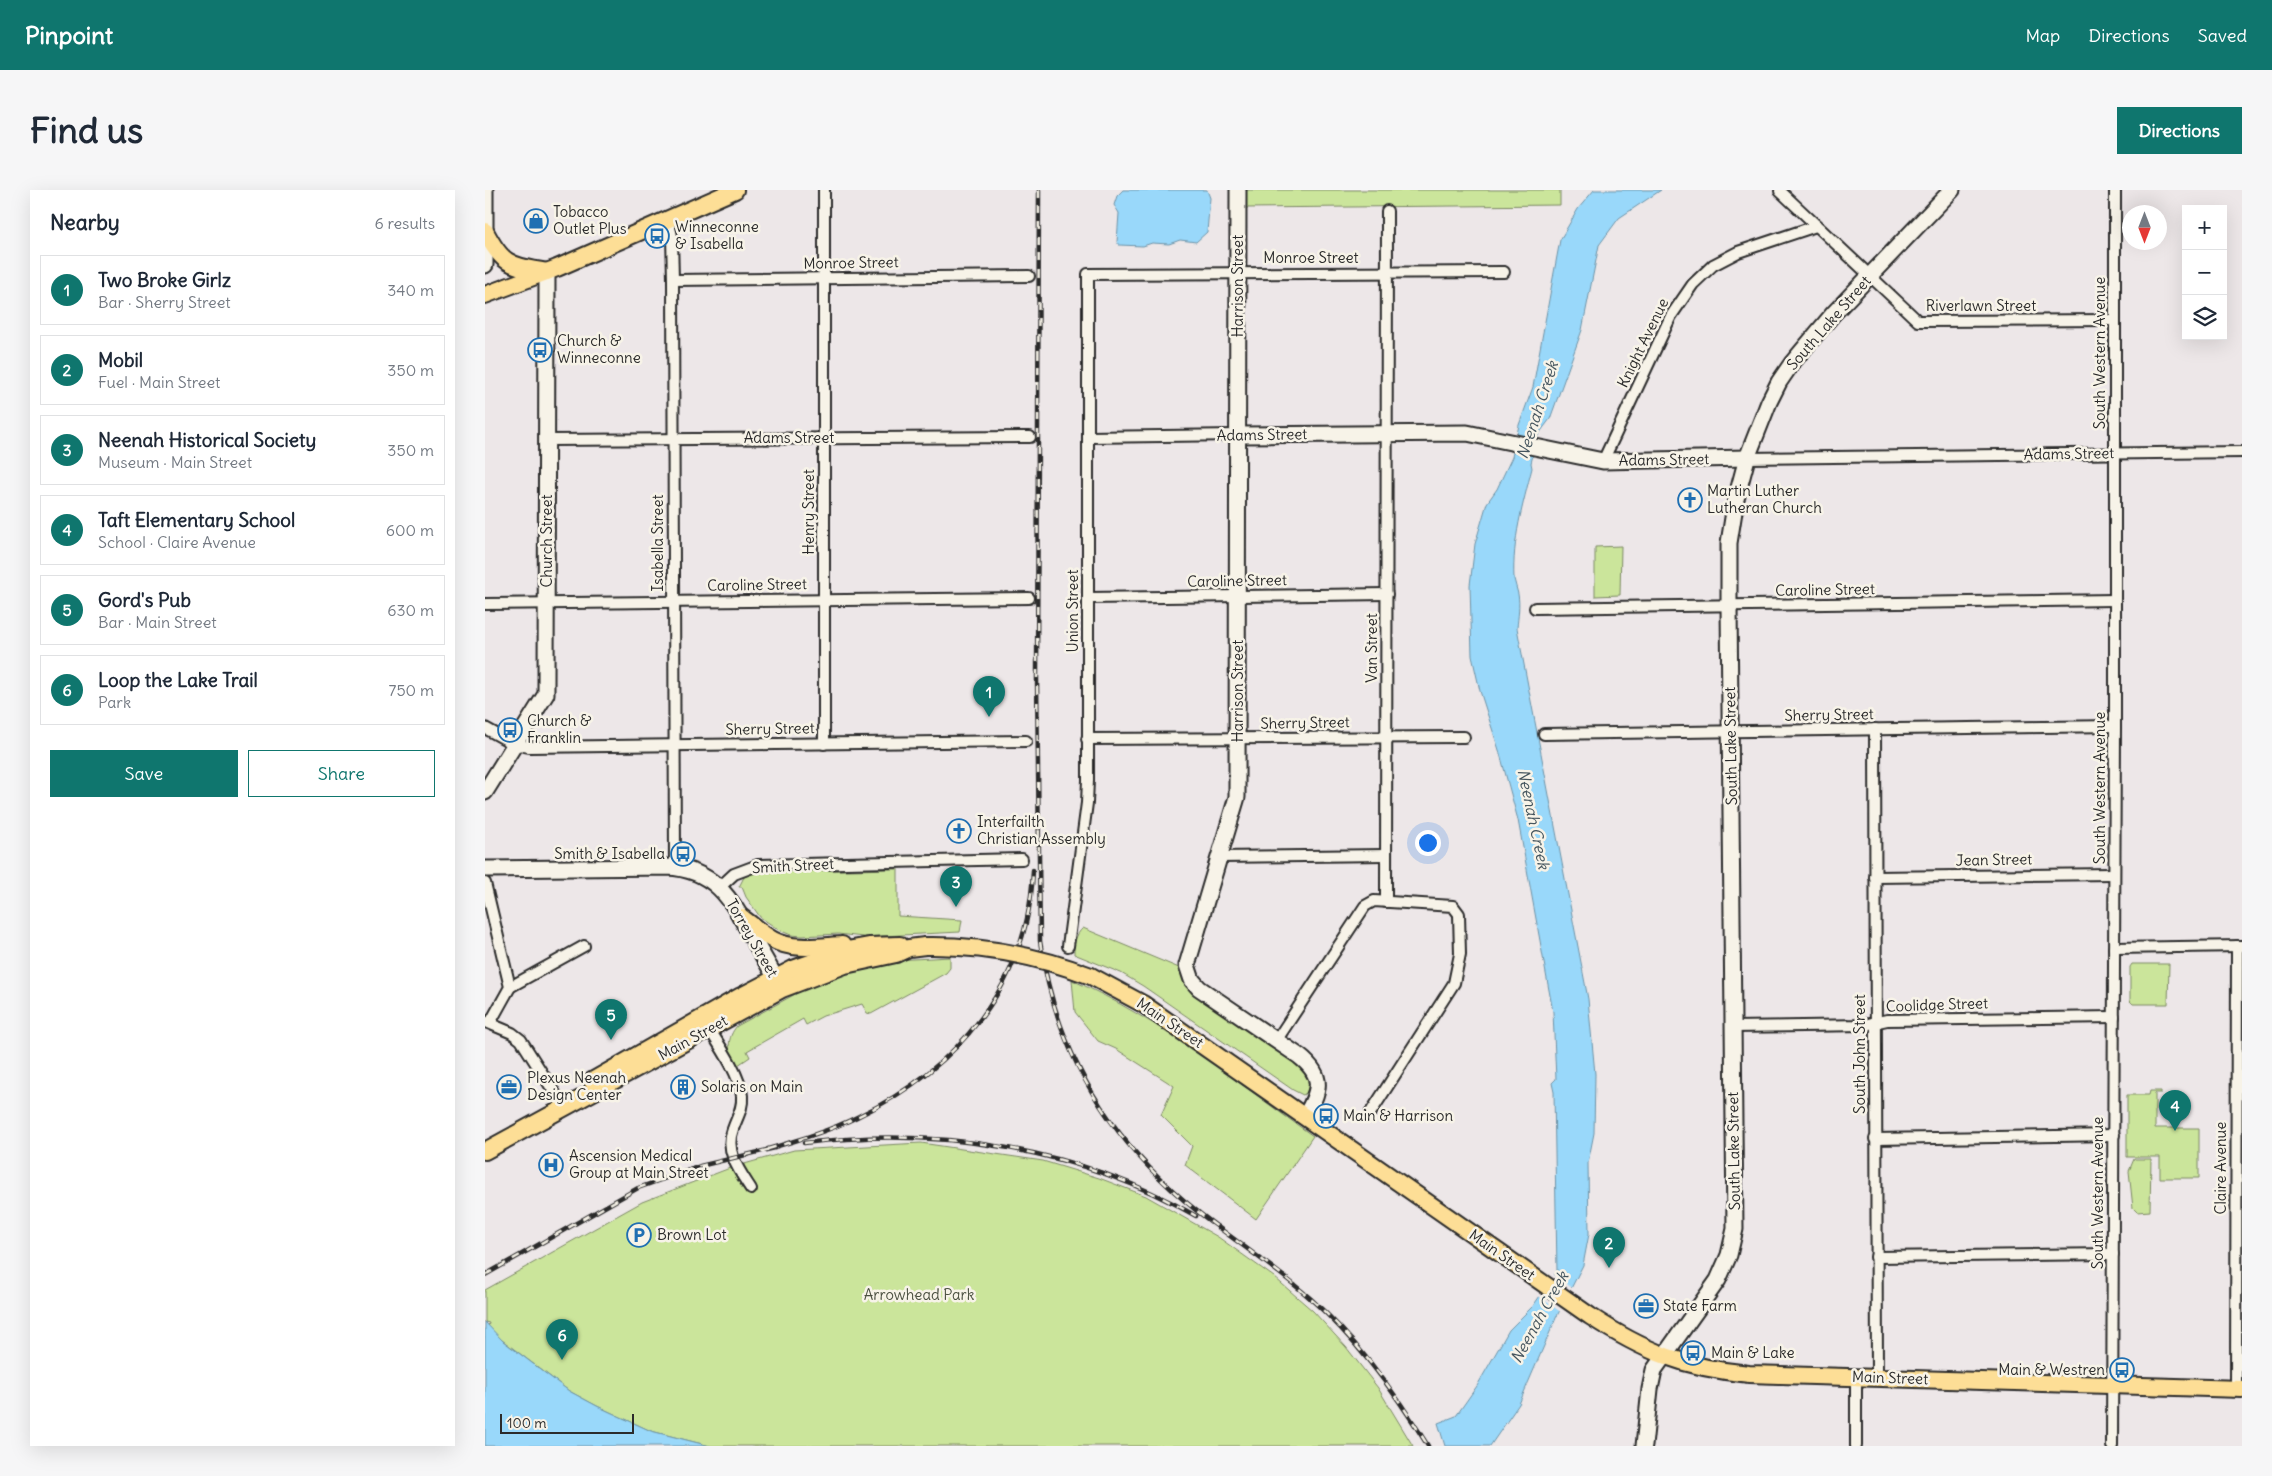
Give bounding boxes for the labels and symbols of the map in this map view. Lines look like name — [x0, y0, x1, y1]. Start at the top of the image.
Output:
place label: Tobacco Outlet Plus — [553, 202, 627, 238]
north arrow — [2122, 205, 2167, 250]
shop icon: Tobacco Outlet Plus — [523, 208, 549, 234]
place label: Winneconne & Isabella — [675, 217, 759, 253]
bus stop icon: Winneconne & Isabella — [644, 223, 670, 249]
street label: Harrison Street — [1228, 235, 1247, 337]
street label: Monroe Street — [1263, 248, 1359, 267]
street label: Monroe Street — [803, 252, 899, 273]
street label: South Lake Street — [1783, 272, 1875, 374]
street label: South Western Avenue — [2090, 277, 2109, 429]
street label: Knight Avenue — [1613, 295, 1672, 391]
street label: Riverlawn Street — [1926, 296, 2036, 315]
place label: Church & Winneconne — [557, 331, 641, 367]
bus stop icon: Church & Winneconne — [527, 337, 553, 363]
water label: Neenah Creek — [1512, 357, 1563, 461]
street label: Adams Street — [1217, 424, 1307, 445]
street label: Adams Street — [744, 428, 834, 447]
street label: Adams Street — [2024, 443, 2114, 464]
street label: Adams Street — [1619, 449, 1709, 470]
street label: Henry Street — [799, 469, 818, 555]
place label: Martin Luther Lutheran Church — [1707, 481, 1822, 517]
church icon: Martin Luther Lutheran Church — [1677, 487, 1703, 513]
street label: Church Street — [537, 494, 556, 588]
street label: Isabella Street — [648, 494, 667, 592]
street label: Union Street — [1063, 570, 1082, 652]
street label: Caroline Street — [1187, 570, 1287, 591]
street label: Caroline Street — [707, 574, 807, 595]
street label: Caroline Street — [1775, 579, 1875, 600]
street label: Van Street — [1362, 613, 1381, 683]
street label: Harrison Street — [1228, 640, 1247, 742]
pin: 1 — [973, 676, 1005, 717]
street label: South Lake Street — [1720, 687, 1741, 805]
street label: Sherry Street — [1784, 704, 1874, 725]
place label: Church & Franklin — [527, 711, 592, 747]
street label: Sherry Street — [1260, 712, 1350, 733]
street label: South Western Avenue — [2090, 712, 2109, 864]
bus stop icon: Church & Franklin — [497, 717, 523, 743]
street label: Sherry Street — [725, 718, 815, 739]
water label: Neenah Creek — [1514, 767, 1555, 873]
place label: Interfailth Christian Assembly — [977, 812, 1106, 848]
church icon: Interfailth Christian Assembly — [946, 818, 972, 844]
your location — [1415, 830, 1441, 856]
bus stop icon: Smith & Isabella — [670, 841, 696, 867]
place label: Smith & Isabella — [554, 844, 665, 863]
street label: Jean Street — [1956, 849, 2032, 870]
street label: Smith Street — [751, 854, 835, 877]
pin: 3 — [940, 866, 972, 907]
street label: Torrey Street — [722, 895, 782, 980]
street label: Main Street — [1133, 993, 1207, 1052]
street label: Coolidge Street — [1886, 993, 1988, 1016]
street label: South John Street — [1850, 994, 1869, 1114]
pin: 5 — [595, 999, 627, 1040]
street label: Main Street — [655, 1011, 731, 1064]
place label: Plexus Neenah Design Center — [527, 1068, 627, 1104]
office icon: Plexus Neenah Design Center — [496, 1074, 522, 1100]
building icon: Solaris on Main — [670, 1074, 696, 1100]
place label: Solaris on Main — [701, 1077, 803, 1096]
pin: 4 — [2159, 1090, 2191, 1131]
street label: South Lake Street — [1723, 1092, 1744, 1210]
bus stop icon: Main & Harrison — [1313, 1103, 1339, 1129]
place label: Main & Harrison — [1343, 1106, 1453, 1125]
street label: South Western Avenue — [2088, 1117, 2107, 1269]
street label: Claire Avenue — [2211, 1122, 2230, 1214]
place label: Ascension Medical Group at Main Street — [569, 1146, 709, 1182]
hospital icon: Ascension Medical Group at Main Street — [538, 1152, 564, 1178]
parking icon: Brown Lot — [626, 1222, 652, 1248]
place label: Brown Lot — [657, 1225, 727, 1244]
street label: Main Street — [1466, 1225, 1539, 1284]
pin: 2 — [1593, 1227, 1625, 1268]
water label: Neenah Creek — [1506, 1266, 1573, 1366]
park label: Arrowhead Park — [864, 1285, 975, 1304]
office icon: State Farm — [1633, 1293, 1659, 1319]
place label: State Farm — [1663, 1296, 1737, 1315]
pin: 6 — [546, 1319, 578, 1360]
bus stop icon: Main & Lake — [1680, 1340, 1706, 1366]
place label: Main & Lake — [1711, 1343, 1795, 1362]
bus stop icon: Main & Westren — [2109, 1357, 2135, 1383]
place label: Main & Westren — [1998, 1360, 2105, 1379]
street label: Main Street — [1852, 1367, 1928, 1388]
scale bar — [500, 1411, 634, 1434]

